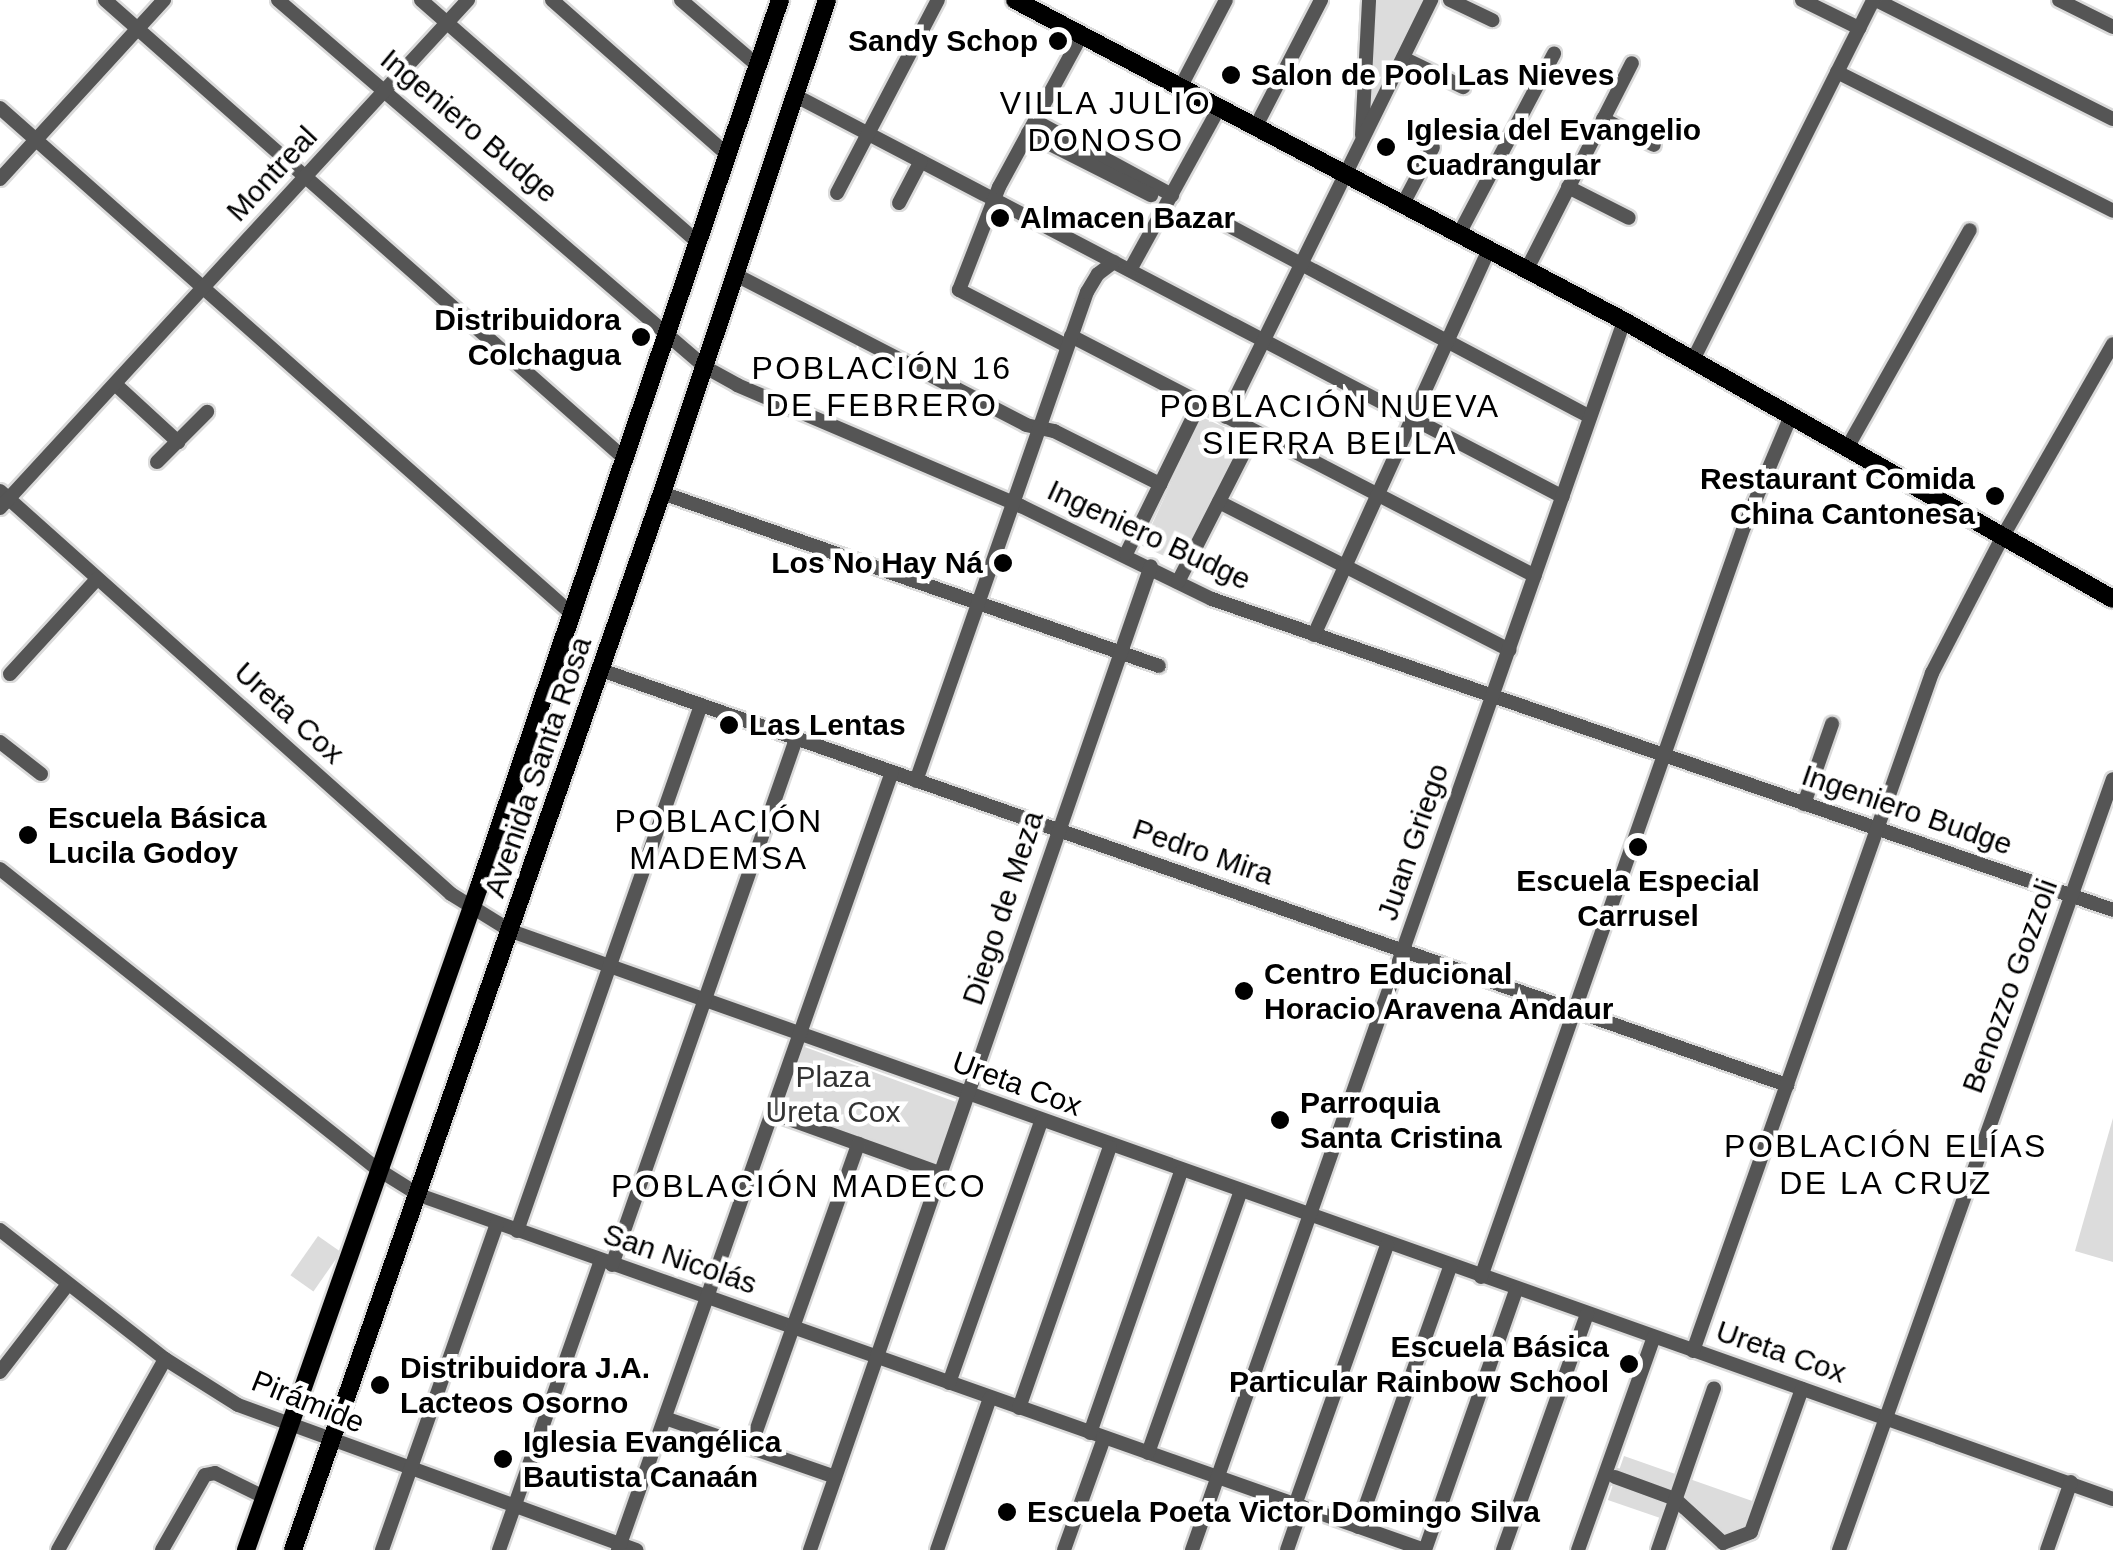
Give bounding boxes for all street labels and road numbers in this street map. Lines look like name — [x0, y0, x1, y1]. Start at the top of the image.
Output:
street label: Ingeniero Budge — [373, 41, 565, 211]
street label: Montreal — [219, 119, 325, 229]
street label: Ingeniero Budge — [1042, 472, 1256, 598]
street label: Avenida Santa Rosa — [477, 632, 599, 902]
street label: Ureta Cox — [227, 654, 351, 772]
street label: Ingeniero Budge — [1797, 757, 2017, 863]
street label: Juan Griego — [1369, 759, 1457, 925]
street label: Diego de Meza — [955, 806, 1051, 1010]
street label: Pedro Mira — [1128, 811, 1278, 893]
street label: Benozzo Gozzoli — [1955, 874, 2065, 1098]
street label: Ureta Cox — [947, 1044, 1087, 1124]
street label: San Nicolás — [598, 1216, 762, 1302]
street label: Ureta Cox — [1711, 1313, 1851, 1391]
street label: Pirámide — [246, 1363, 370, 1441]

